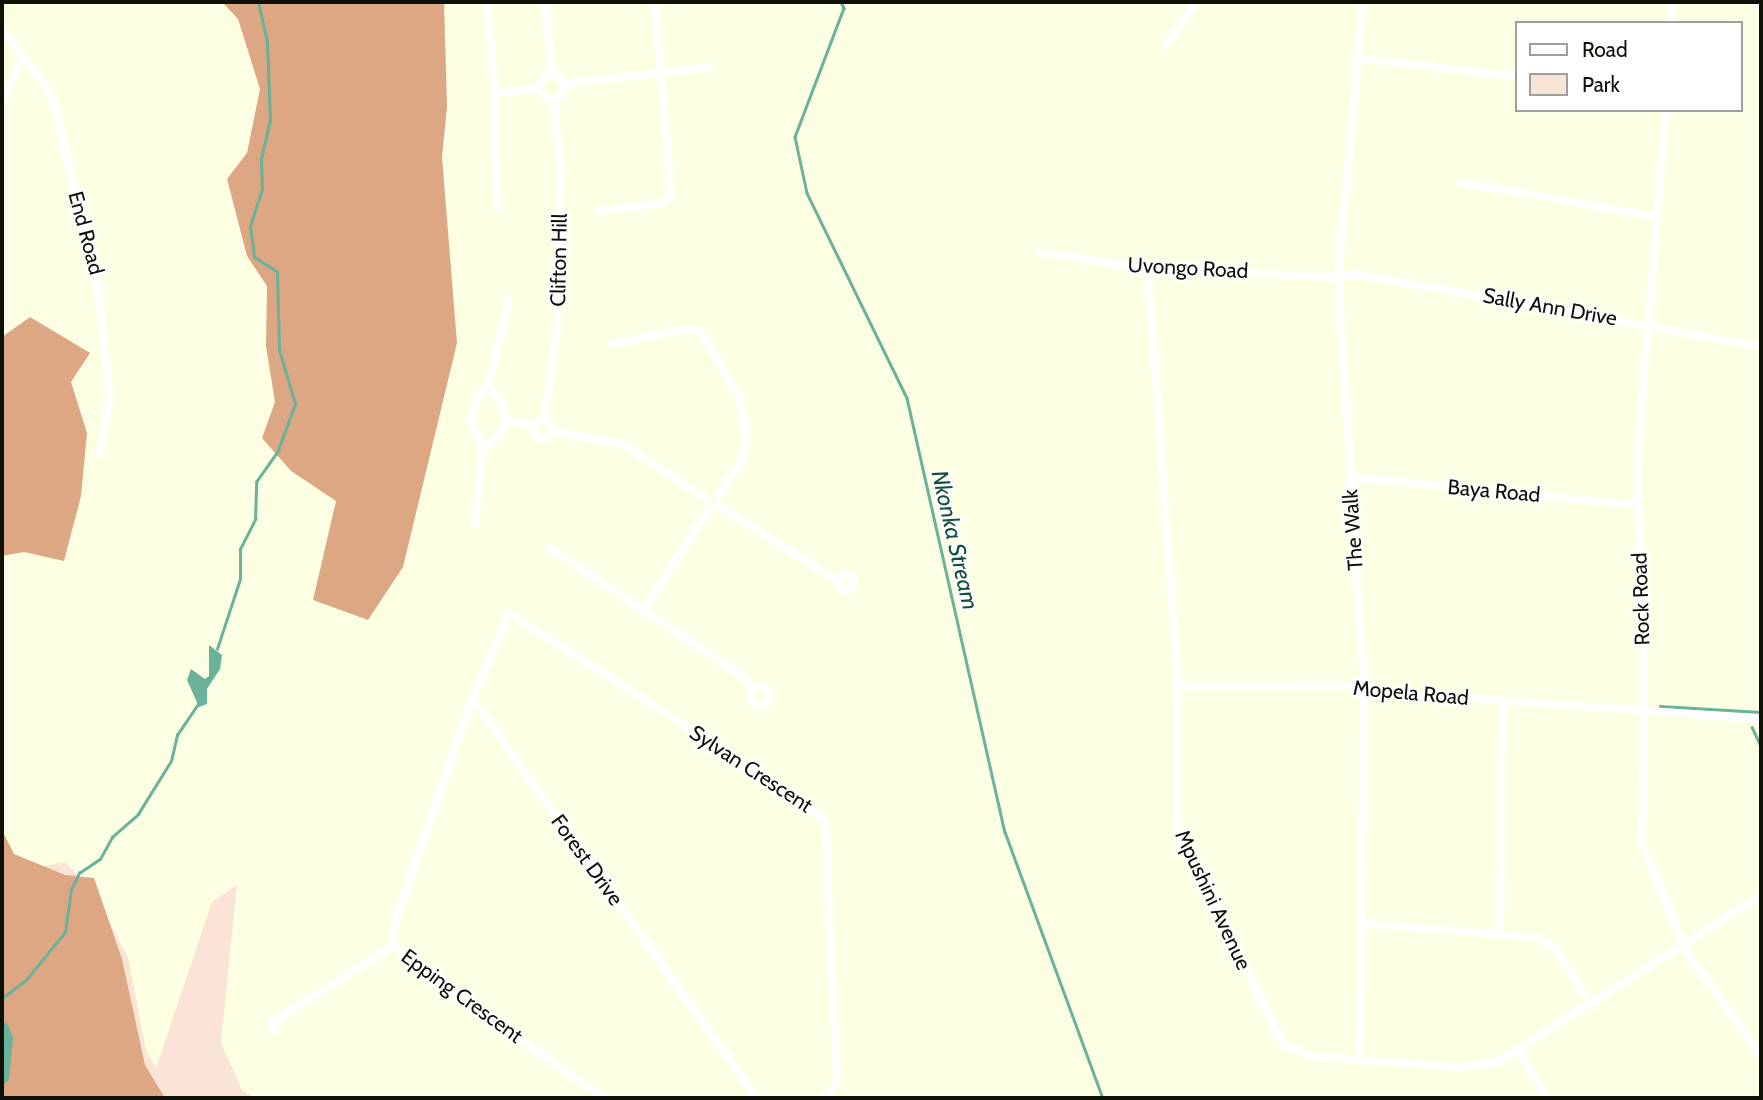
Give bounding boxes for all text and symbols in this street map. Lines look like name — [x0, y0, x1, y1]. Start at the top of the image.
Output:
legend — [1514, 21, 1742, 112]
text: Road — [1582, 37, 1628, 62]
text: Park — [1582, 72, 1620, 97]
street label: End Road — [63, 189, 109, 277]
street label: Clifton Hill — [546, 213, 572, 307]
street label: Uvongo Road — [1127, 252, 1249, 284]
street label: Sally Ann Drive — [1481, 283, 1619, 331]
water label: Nkonka Stream — [926, 468, 984, 612]
street label: Baya Road — [1447, 474, 1541, 508]
street label: The Walk — [1338, 489, 1368, 571]
street label: Rock Road — [1627, 552, 1655, 646]
street label: Mopela Road — [1352, 675, 1470, 711]
street label: Sylvan Crescent — [685, 720, 817, 818]
street label: Forest Drive — [546, 810, 628, 910]
street label: Mpushini Avenue — [1170, 826, 1256, 974]
street label: Epping Crescent — [397, 944, 527, 1048]

